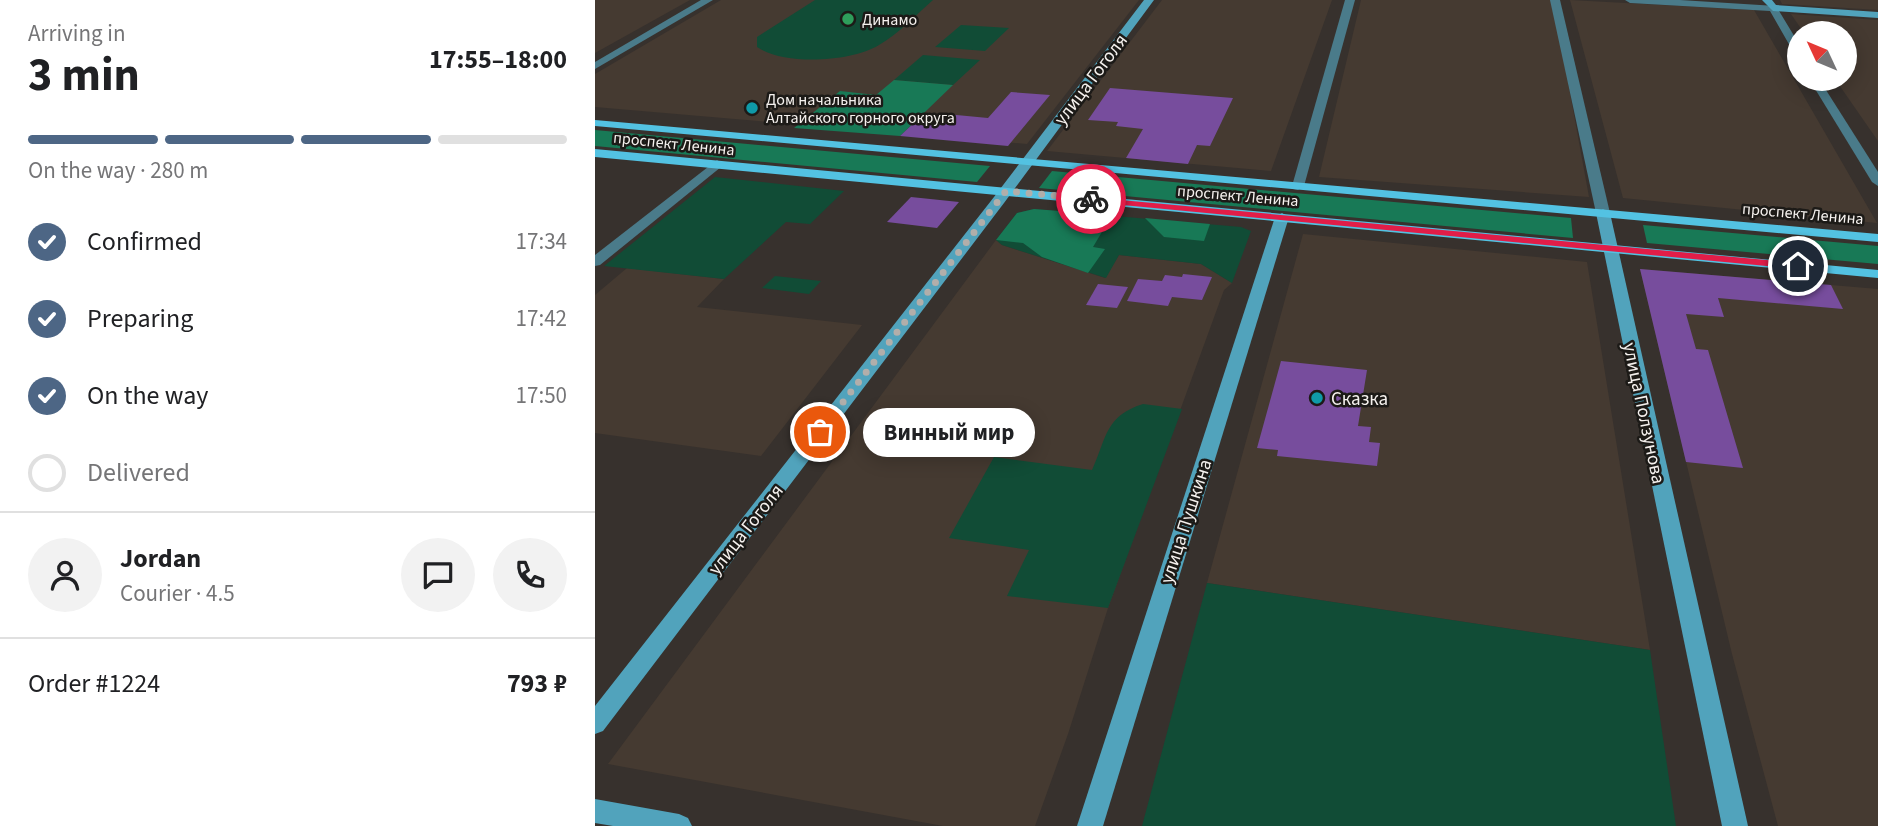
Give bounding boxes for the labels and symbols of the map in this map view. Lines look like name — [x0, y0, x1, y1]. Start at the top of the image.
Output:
place label: Динамо — [862, 9, 917, 31]
marker: Динамо — [840, 11, 856, 27]
north arrow — [1787, 21, 1857, 91]
street label: улица Гоголя — [1048, 28, 1135, 131]
place label: Дом начальника Алтайского горного округа — [766, 89, 955, 129]
marker: Дом начальника Алтайского горного округа — [744, 100, 760, 116]
street label: проспект Ленина — [612, 127, 736, 161]
courier — [1056, 164, 1126, 234]
street label: проспект Ленина — [1176, 180, 1300, 212]
street label: проспект Ленина — [1741, 198, 1865, 230]
pin — [1768, 236, 1828, 296]
street label: улица Ползунова — [1615, 340, 1672, 487]
place label: Сказка — [1331, 386, 1388, 413]
marker: Сказка — [1309, 390, 1325, 406]
pin — [790, 402, 850, 462]
callout: Винный мир — [862, 408, 1033, 457]
street label: улица Пушкина — [1154, 456, 1219, 587]
street label: улица Гоголя — [702, 479, 790, 581]

